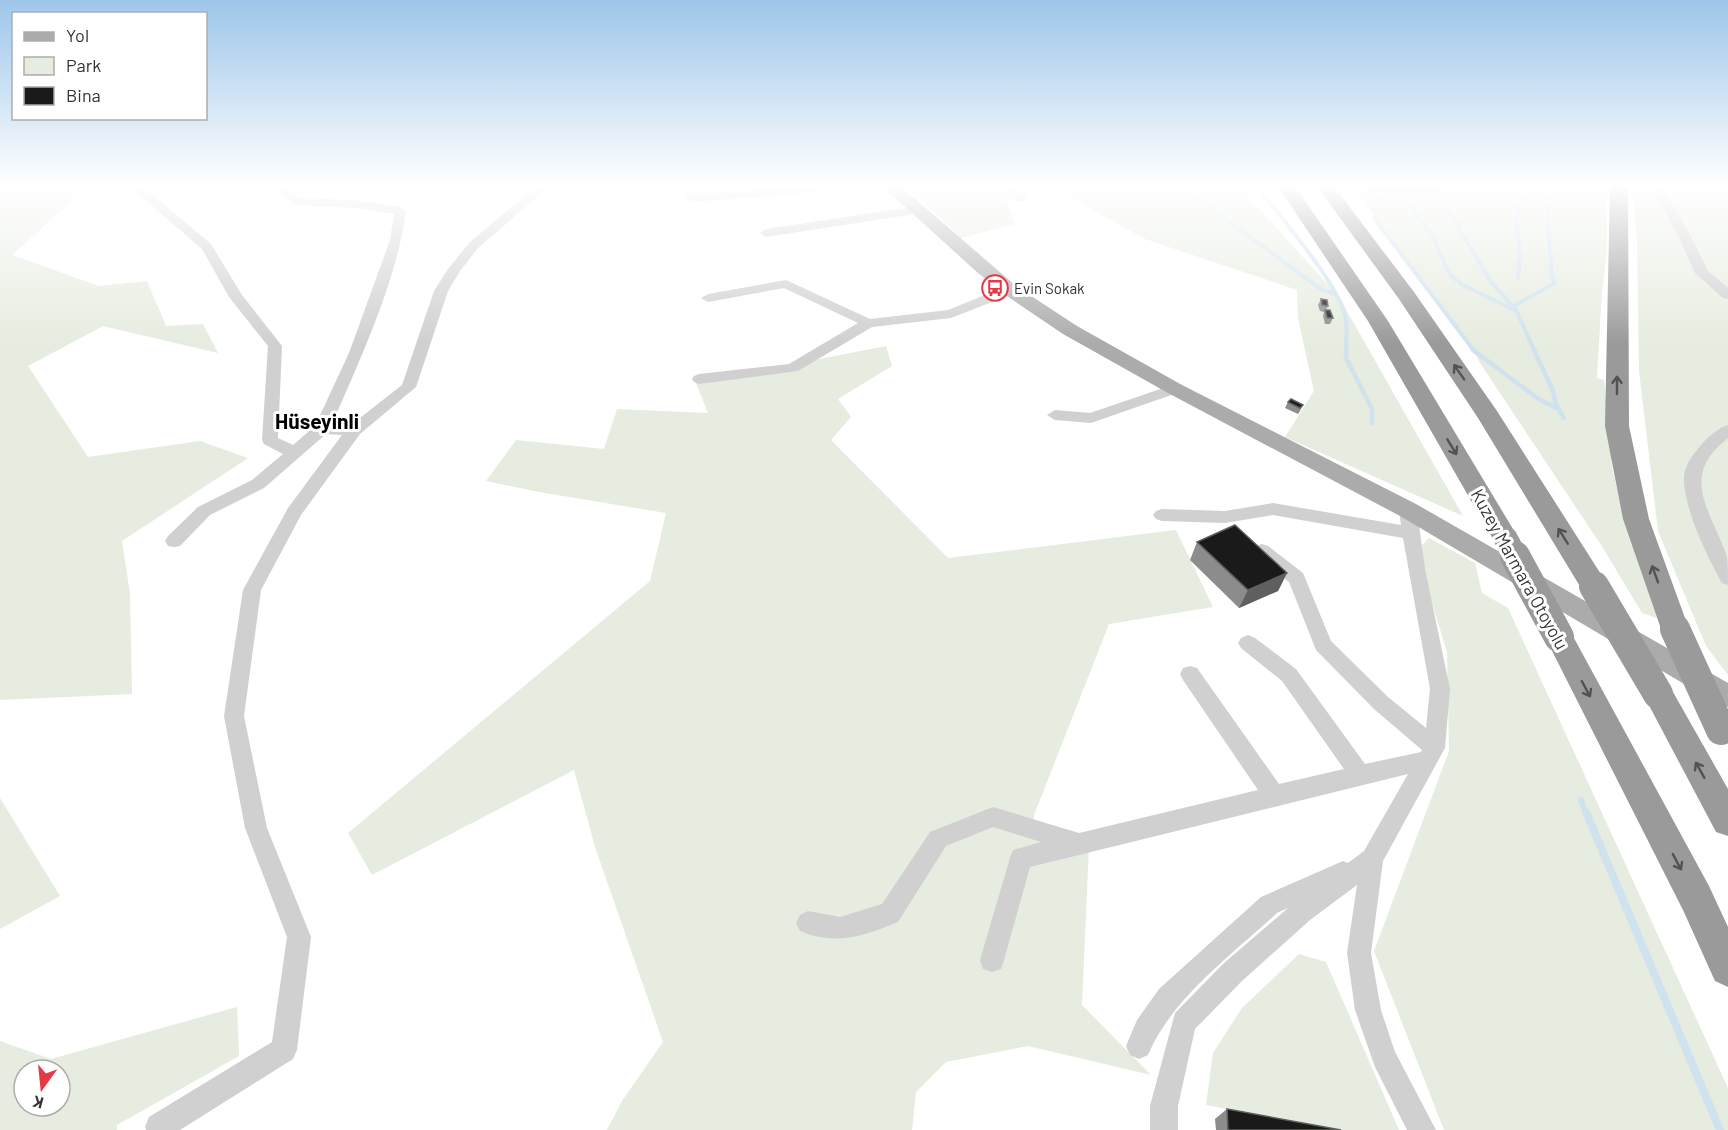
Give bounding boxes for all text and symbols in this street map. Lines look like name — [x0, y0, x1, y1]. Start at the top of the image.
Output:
legend — [12, 12, 207, 120]
text: Yol — [66, 24, 89, 46]
text: Park — [66, 54, 101, 76]
text: Bina — [66, 84, 101, 106]
bus stop icon: Evin Sokak — [980, 273, 1010, 303]
place label: Evin Sokak — [1014, 279, 1085, 297]
one-way arrow — [1453, 364, 1465, 380]
one-way arrow — [1611, 375, 1623, 395]
district label: Hüseyinli — [275, 408, 359, 433]
one-way arrow — [1446, 438, 1458, 455]
street label: Kuzey Marmara Otoyolu — [1467, 485, 1573, 653]
one-way arrow — [1557, 528, 1569, 545]
one-way arrow — [1649, 565, 1660, 584]
one-way arrow — [1580, 680, 1592, 697]
one-way arrow — [1694, 761, 1705, 779]
one-way arrow — [1672, 852, 1683, 870]
north arrow — [12, 1058, 72, 1118]
text: K — [31, 1092, 45, 1113]

